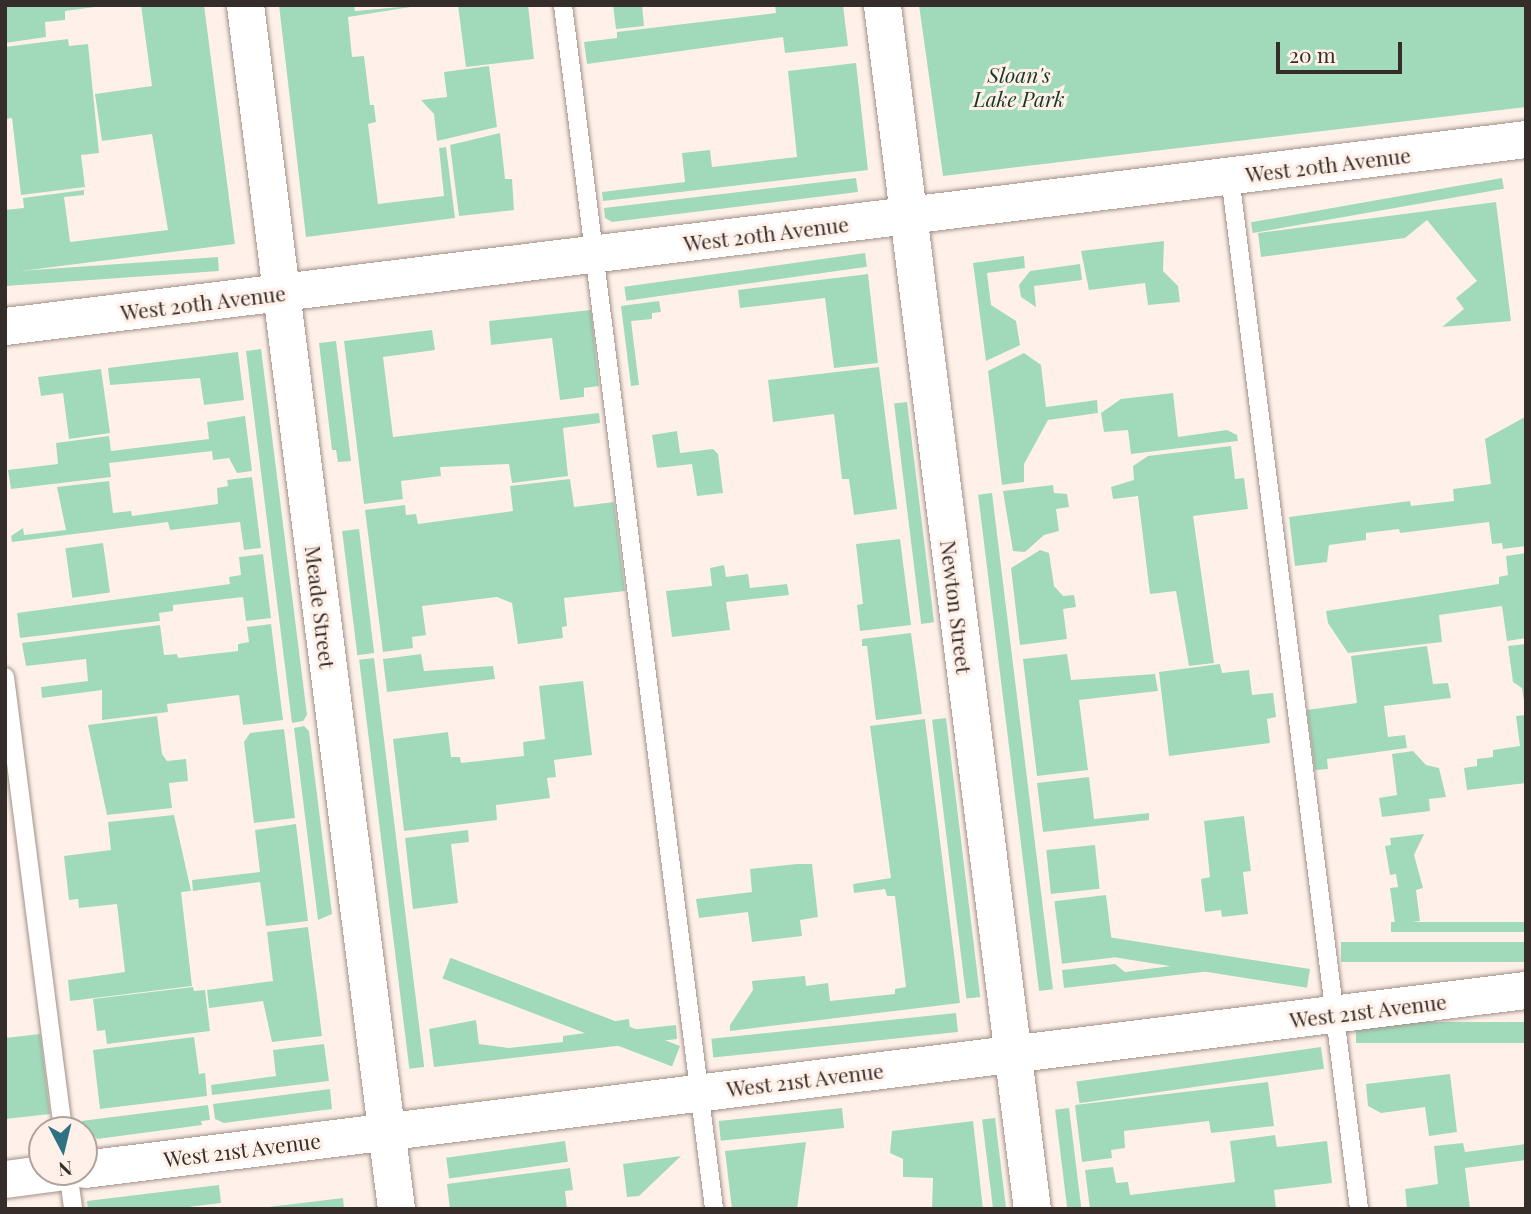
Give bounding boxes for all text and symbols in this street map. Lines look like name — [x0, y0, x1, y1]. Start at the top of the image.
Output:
scale bar — [1279, 28, 1405, 72]
text: 20 m — [1289, 40, 1336, 68]
park label: Sloan's Lake Park — [973, 61, 1065, 111]
street label: West 20th Avenue — [1243, 141, 1413, 187]
street label: West 20th Avenue — [681, 210, 851, 256]
street label: West 20th Avenue — [118, 279, 288, 325]
street label: Newton Street — [936, 539, 978, 675]
street label: Meade Street — [301, 544, 341, 670]
street label: West 21st Avenue — [1287, 988, 1449, 1032]
street label: West 21st Avenue — [724, 1057, 886, 1101]
north arrow — [28, 1116, 98, 1186]
street label: West 21st Avenue — [161, 1127, 323, 1171]
text: N — [57, 1156, 74, 1184]

